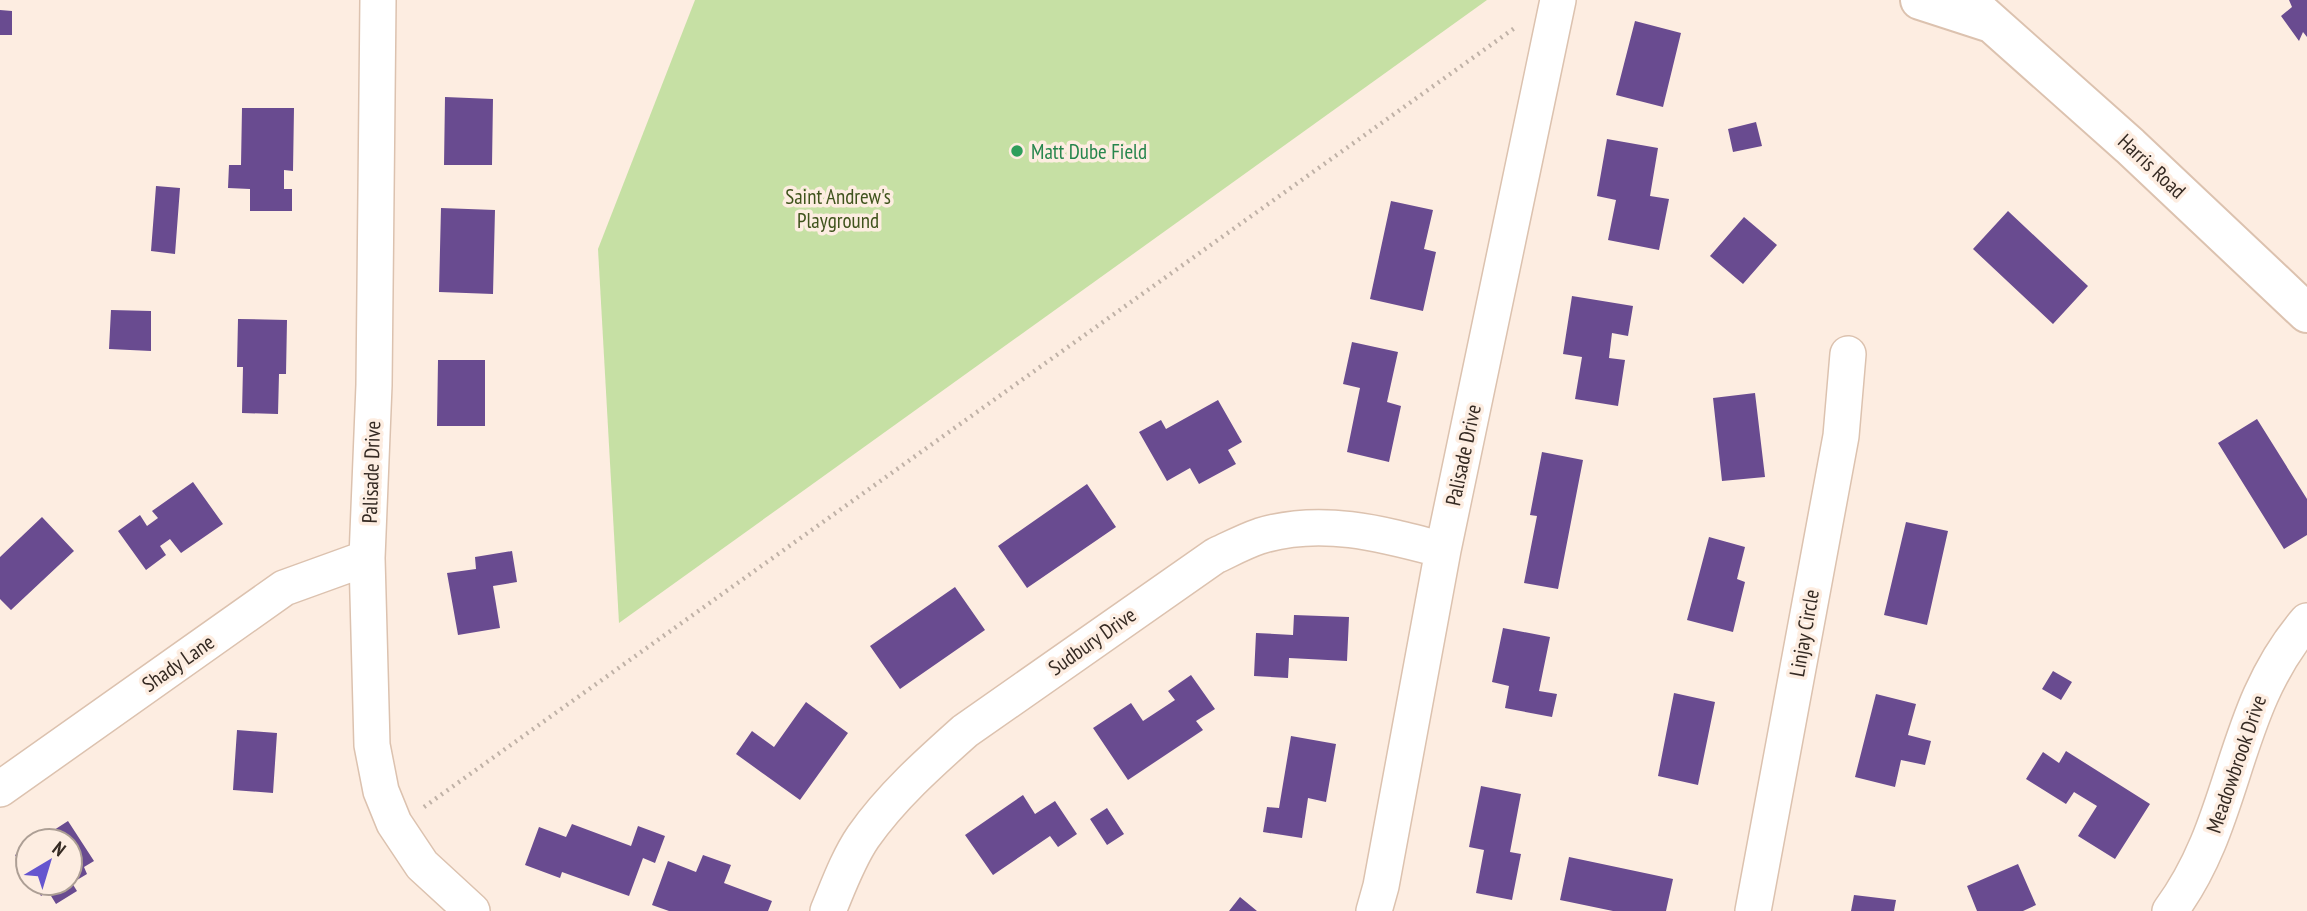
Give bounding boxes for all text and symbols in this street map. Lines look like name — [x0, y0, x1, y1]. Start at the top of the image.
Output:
street label: Harris Road — [2112, 128, 2192, 204]
place label: Matt Dube Field — [1031, 138, 1147, 165]
marker: Matt Dube Field — [1009, 143, 1025, 159]
park label: Saint Andrew's Playground — [785, 183, 891, 234]
street label: Palisade Drive — [1439, 402, 1487, 508]
street label: Palisade Drive — [356, 420, 386, 524]
street label: Linjay Circle — [1783, 587, 1825, 679]
street label: Sudbury Drive — [1043, 601, 1141, 681]
street label: Shady Lane — [137, 628, 219, 698]
street label: Meadowbrook Drive — [2200, 691, 2272, 837]
north arrow — [14, 827, 84, 897]
text: N — [48, 836, 71, 861]

